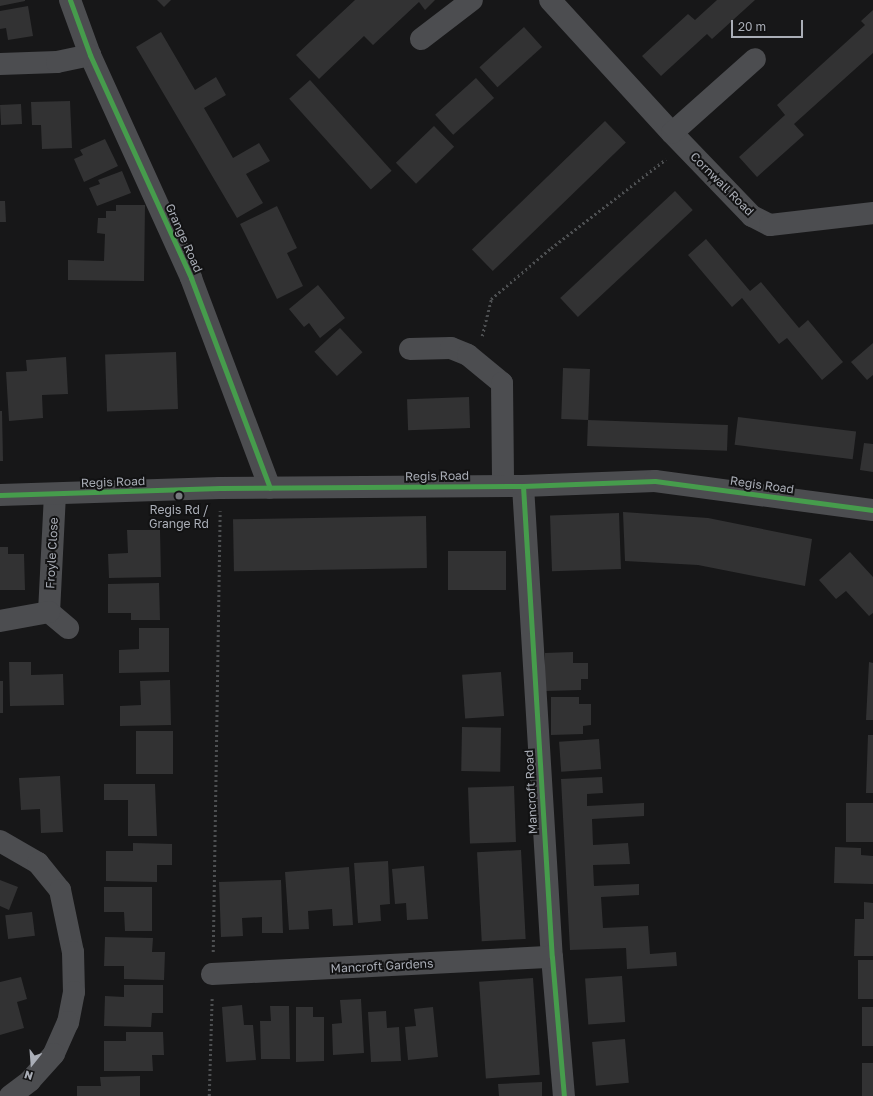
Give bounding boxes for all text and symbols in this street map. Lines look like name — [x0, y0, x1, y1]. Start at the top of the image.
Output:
scale bar — [733, 12, 805, 38]
text: 20 m — [738, 19, 766, 34]
street label: Cornwall Road — [687, 149, 757, 219]
street label: Grange Road — [162, 201, 206, 275]
street label: Regis Road — [405, 468, 469, 484]
street label: Regis Road — [729, 473, 795, 497]
street label: Regis Road — [81, 474, 145, 490]
marker: Regis Rd / Grange Rd — [174, 491, 184, 501]
place label: Regis Rd / Grange Rd — [149, 503, 209, 531]
street label: Froyle Close — [43, 517, 61, 589]
street label: Mancroft Road — [522, 750, 540, 834]
street label: Mancroft Gardens — [330, 956, 434, 976]
north arrow — [12, 1044, 52, 1084]
text: N — [22, 1069, 34, 1083]

